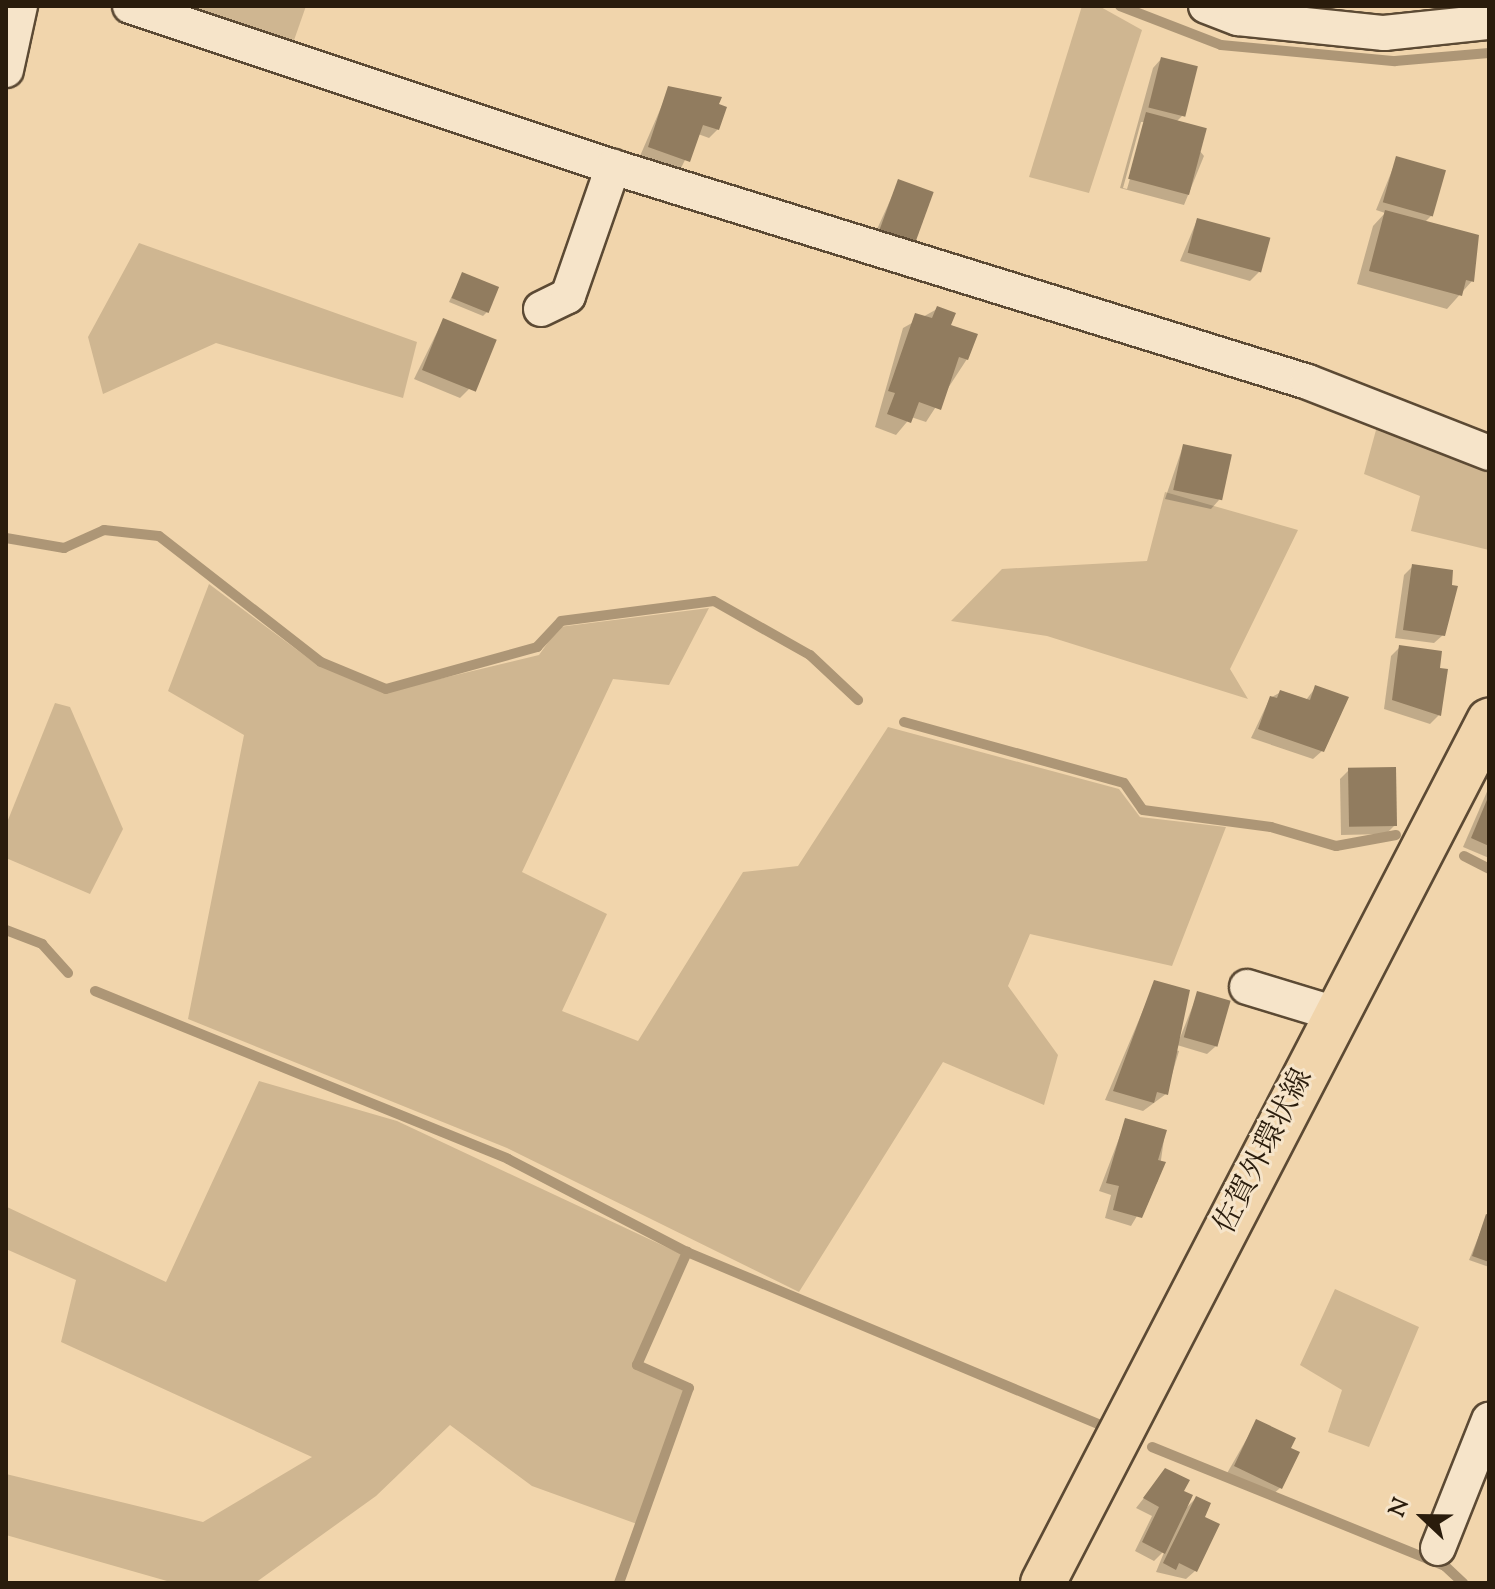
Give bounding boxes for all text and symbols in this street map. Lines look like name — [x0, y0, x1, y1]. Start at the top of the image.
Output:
street label: 佐賀外環状線 — [1208, 1064, 1322, 1240]
north arrow — [1383, 1477, 1463, 1557]
text: N — [1383, 1494, 1419, 1522]

